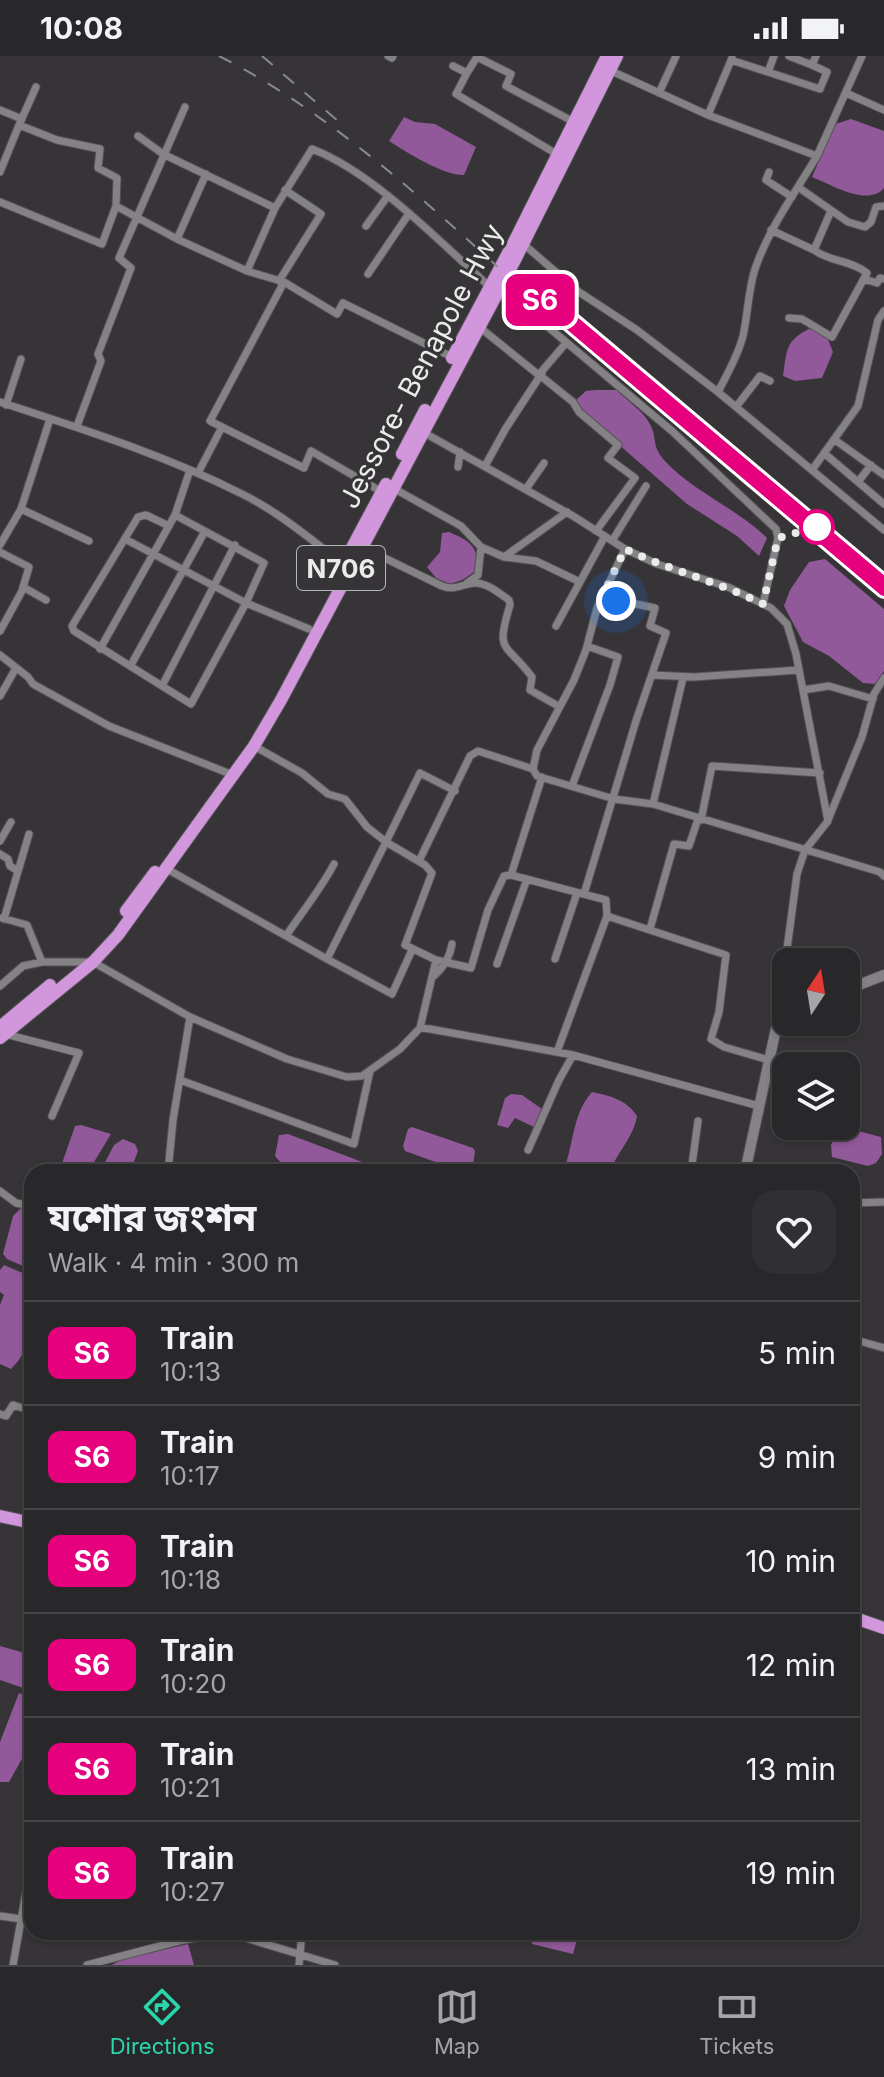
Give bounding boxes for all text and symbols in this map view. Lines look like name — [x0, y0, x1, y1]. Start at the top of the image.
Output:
text: 10:08 — [40, 10, 123, 46]
street label: Jessore- Benapole Hwy — [332, 218, 510, 514]
line badge: S6 — [504, 274, 576, 326]
text: S6 — [522, 283, 558, 317]
unlabelled marker — [800, 510, 834, 544]
road number: N706 — [297, 546, 385, 590]
your location — [596, 581, 636, 621]
north arrow — [772, 948, 860, 1036]
map controls — [772, 948, 860, 1140]
button: layers — [772, 1052, 860, 1140]
button: heart — [752, 1190, 836, 1274]
text: যশোর জংশন — [48, 1194, 256, 1240]
text: Walk · 4 min · 300 m — [48, 1247, 299, 1278]
text: Train — [160, 1320, 234, 1356]
text: 5 min — [758, 1335, 836, 1371]
text: S6 — [74, 1336, 110, 1370]
text: 10:13 — [160, 1356, 221, 1387]
text: Train — [160, 1424, 234, 1460]
text: 9 min — [758, 1439, 836, 1475]
text: S6 — [74, 1440, 110, 1474]
text: 10:17 — [160, 1460, 220, 1491]
text: Train — [160, 1528, 234, 1564]
text: 10 min — [745, 1543, 836, 1579]
text: S6 — [74, 1544, 110, 1578]
text: 10:18 — [160, 1564, 221, 1595]
text: Train — [160, 1632, 234, 1668]
text: 12 min — [746, 1647, 836, 1683]
text: S6 — [74, 1648, 110, 1682]
text: 10:20 — [160, 1668, 227, 1699]
text: Train — [160, 1736, 234, 1772]
text: 13 min — [746, 1751, 836, 1787]
text: S6 — [74, 1752, 110, 1786]
text: 10:21 — [160, 1772, 221, 1803]
text: Train — [160, 1840, 234, 1876]
text: 19 min — [745, 1855, 836, 1891]
text: S6 — [74, 1856, 110, 1890]
text: 10:27 — [160, 1876, 225, 1907]
tab: Directions — [110, 1985, 215, 2059]
tab: Map — [434, 1985, 480, 2059]
tab: Tickets — [699, 1985, 774, 2059]

